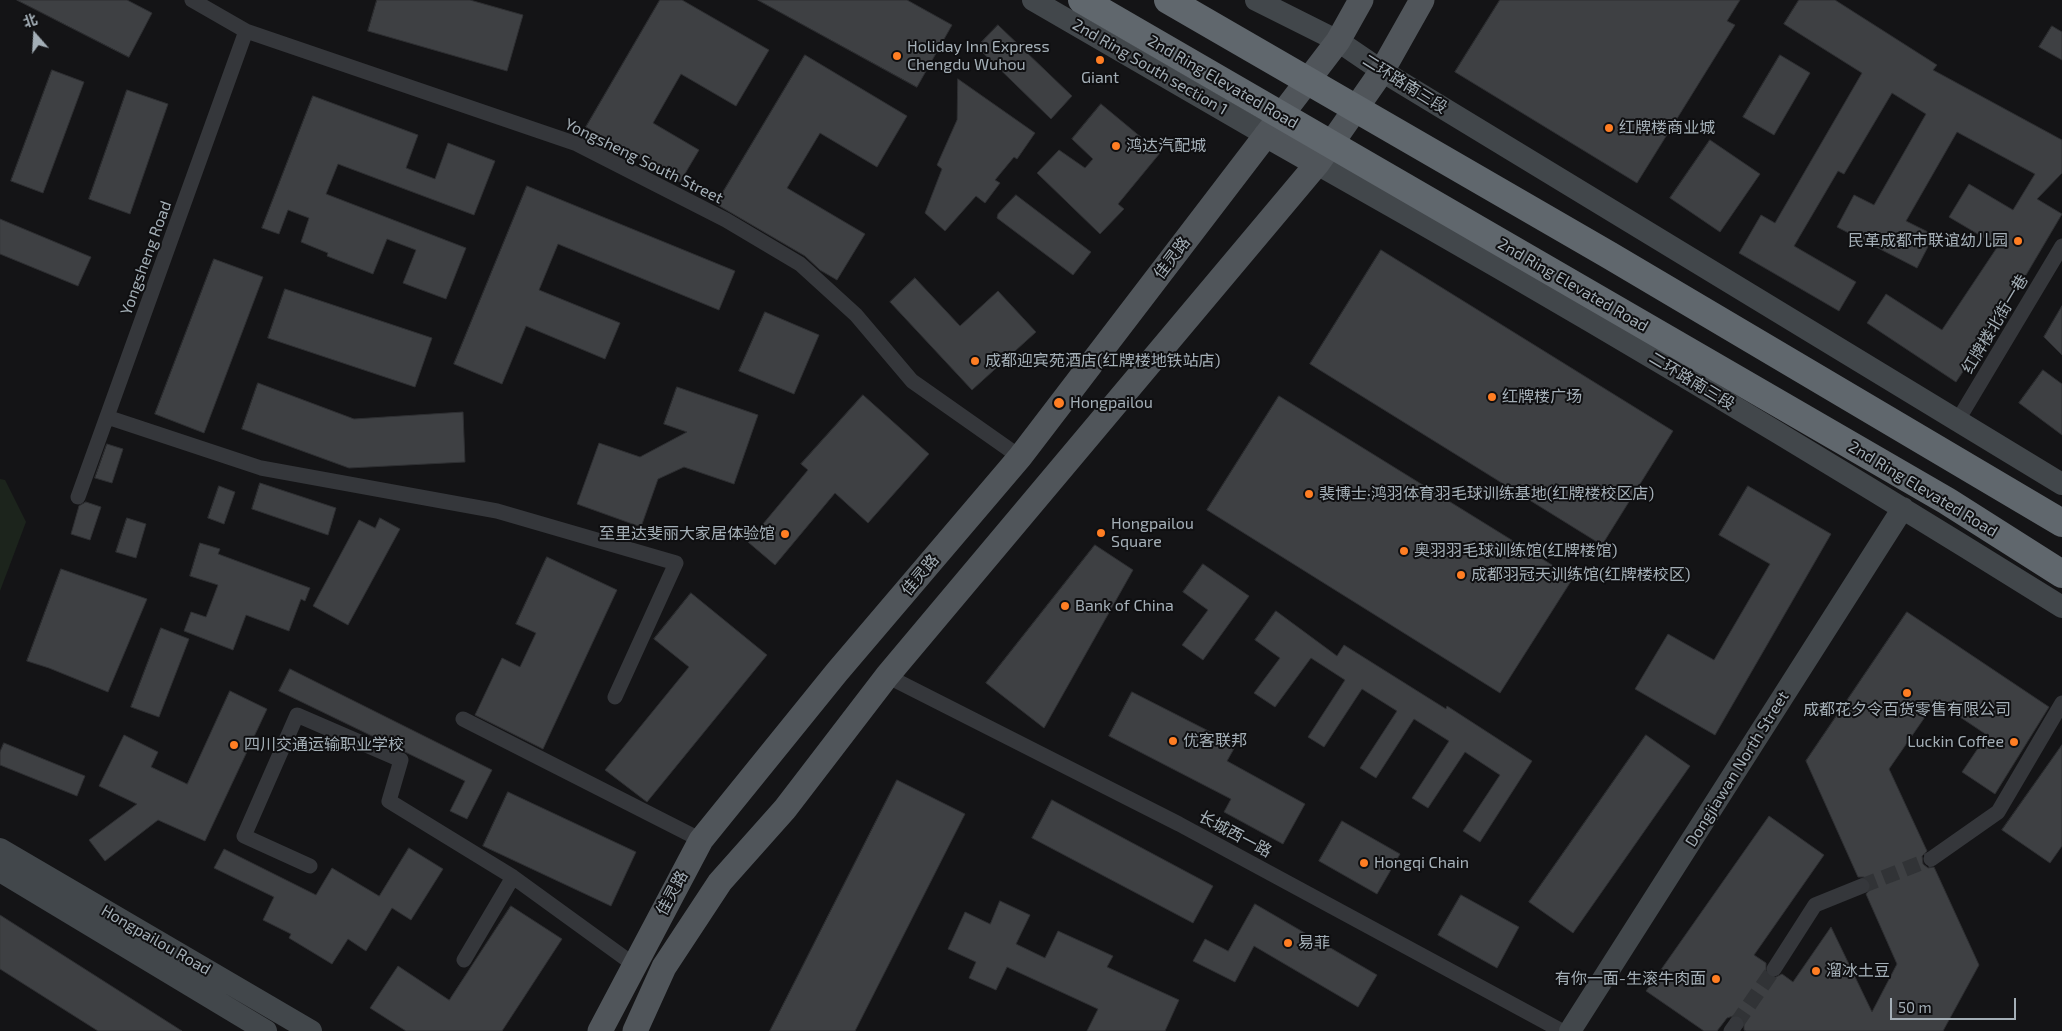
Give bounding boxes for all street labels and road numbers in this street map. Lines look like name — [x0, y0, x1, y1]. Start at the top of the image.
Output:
street label: 2nd Ring South section 1 — [1069, 15, 1231, 119]
street label: 2nd Ring Elevated Road — [1144, 31, 1302, 133]
street label: 二环路南三段 — [1359, 50, 1451, 118]
street label: Yongsheng South Street — [562, 114, 726, 208]
street label: Yongsheng Road — [116, 198, 176, 318]
street label: 佳灵路 — [1150, 233, 1194, 283]
street label: 2nd Ring Elevated Road — [1494, 234, 1652, 336]
street label: 红牌楼北街一巷 — [1958, 271, 2032, 377]
street label: 二环路南三段 — [1646, 348, 1738, 414]
street label: 2nd Ring Elevated Road — [1845, 437, 2001, 541]
street label: 佳灵路 — [897, 550, 943, 600]
street label: Dongjiawan North Street — [1681, 688, 1793, 850]
street label: 长城西一路 — [1195, 807, 1275, 861]
street label: 佳灵路 — [652, 867, 692, 919]
street label: Hongpailou Road — [98, 901, 214, 979]

